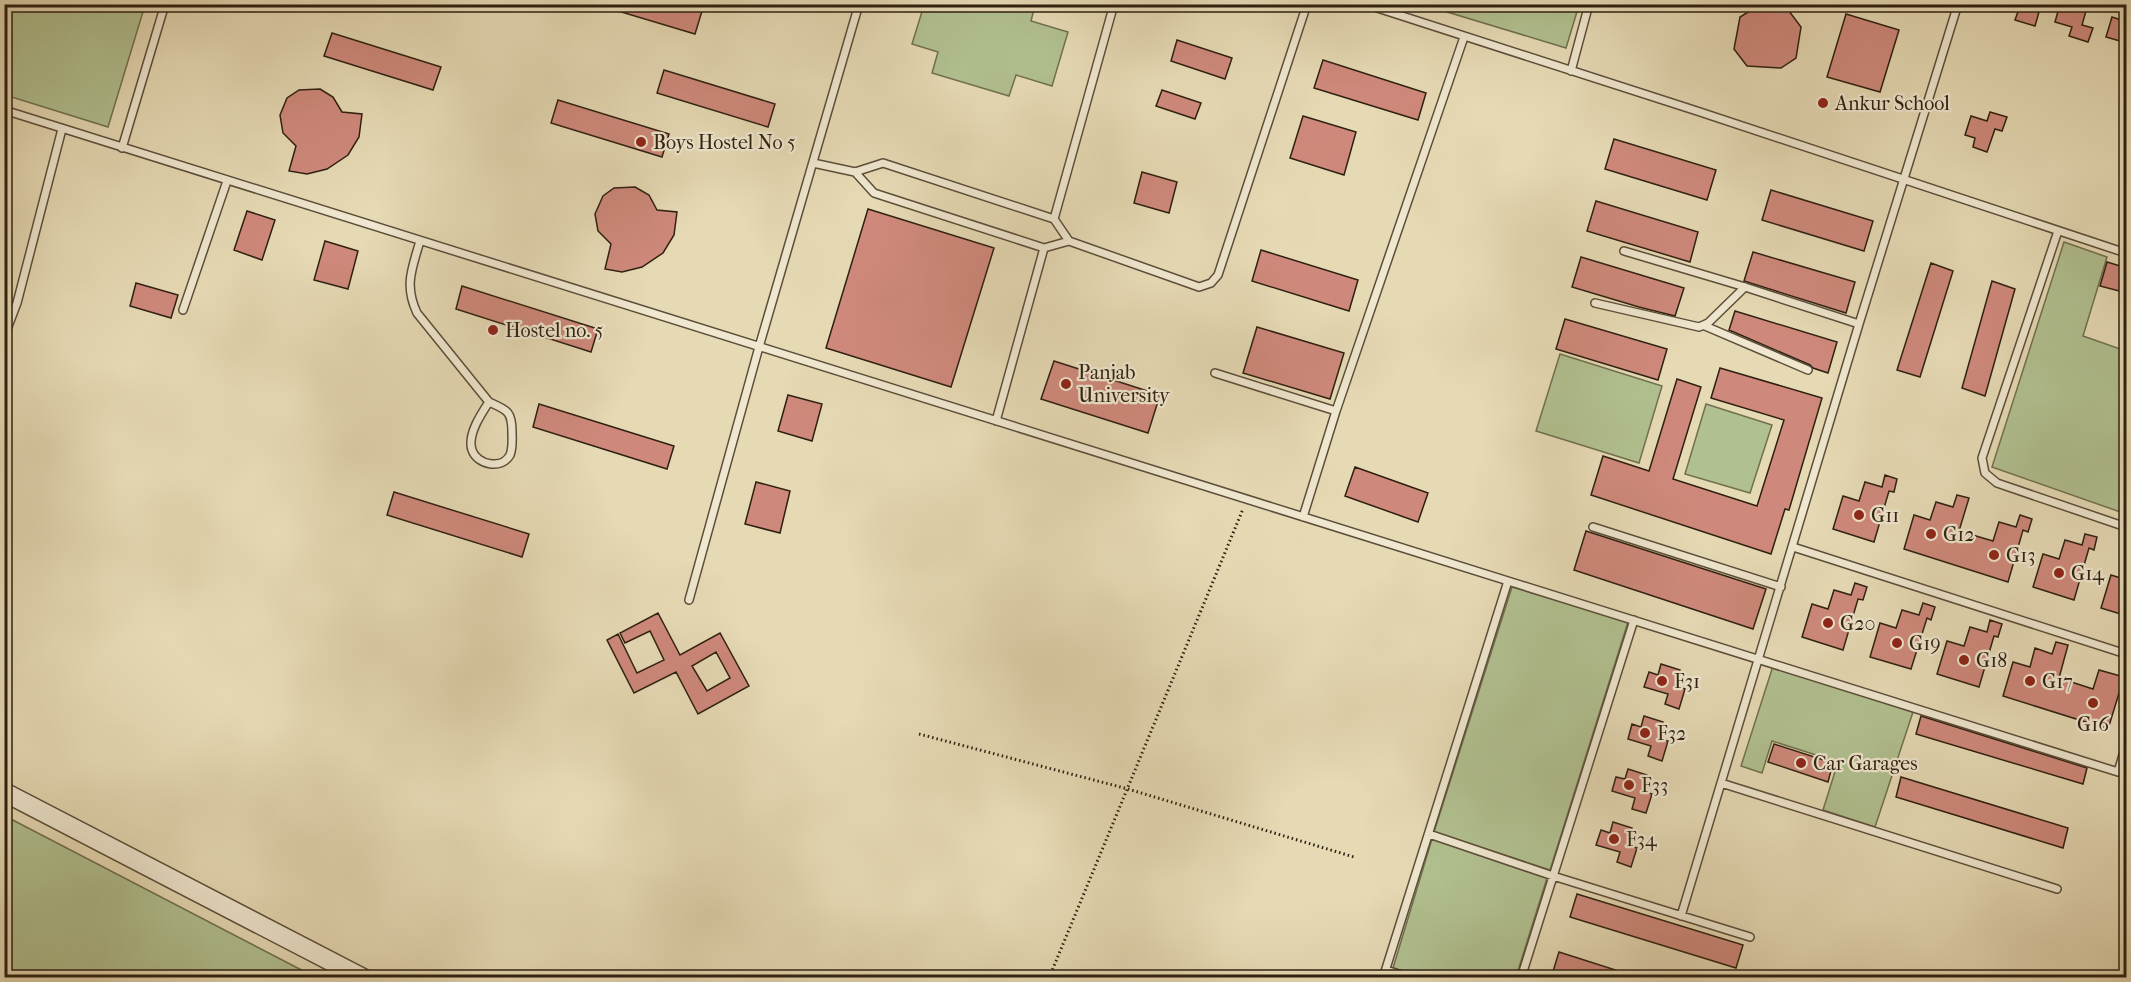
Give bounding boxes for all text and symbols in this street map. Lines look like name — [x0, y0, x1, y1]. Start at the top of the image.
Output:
place label: Ankur School — [1834, 92, 1950, 115]
marker: Ankur School — [1816, 96, 1830, 110]
place label: Boys Hostel No 5 — [653, 131, 796, 154]
marker: Boys Hostel No 5 — [634, 135, 648, 149]
place label: Hostel no. 5 — [505, 319, 603, 342]
marker: Hostel no. 5 — [486, 323, 500, 337]
place label: Panjab University — [1078, 361, 1171, 407]
marker: Panjab University — [1059, 377, 1073, 391]
place label: G11 — [1871, 504, 1899, 527]
marker: G11 — [1852, 508, 1866, 522]
place label: G12 — [1943, 523, 1975, 546]
marker: G12 — [1924, 527, 1938, 541]
place label: G13 — [2006, 544, 2036, 567]
marker: G13 — [1987, 548, 2001, 562]
place label: G14 — [2071, 562, 2105, 585]
marker: G14 — [2052, 566, 2066, 580]
place label: G20 — [1840, 612, 1875, 635]
marker: G20 — [1821, 616, 1835, 630]
place label: G19 — [1909, 632, 1941, 655]
marker: G19 — [1890, 636, 1904, 650]
place label: G18 — [1976, 649, 2007, 672]
marker: G18 — [1957, 653, 1971, 667]
place label: F31 — [1674, 670, 1700, 693]
place label: G17 — [2042, 670, 2073, 693]
marker: F31 — [1655, 674, 1669, 688]
marker: G17 — [2023, 674, 2037, 688]
marker: G16 — [2086, 696, 2100, 710]
place label: G16 — [2077, 713, 2109, 736]
place label: F32 — [1657, 722, 1686, 745]
marker: F32 — [1638, 726, 1652, 740]
place label: Car Garages — [1813, 752, 1918, 775]
marker: Car Garages — [1794, 756, 1808, 770]
place label: F33 — [1641, 774, 1668, 797]
marker: F33 — [1622, 778, 1636, 792]
place label: F34 — [1626, 828, 1658, 851]
marker: F34 — [1607, 832, 1621, 846]

